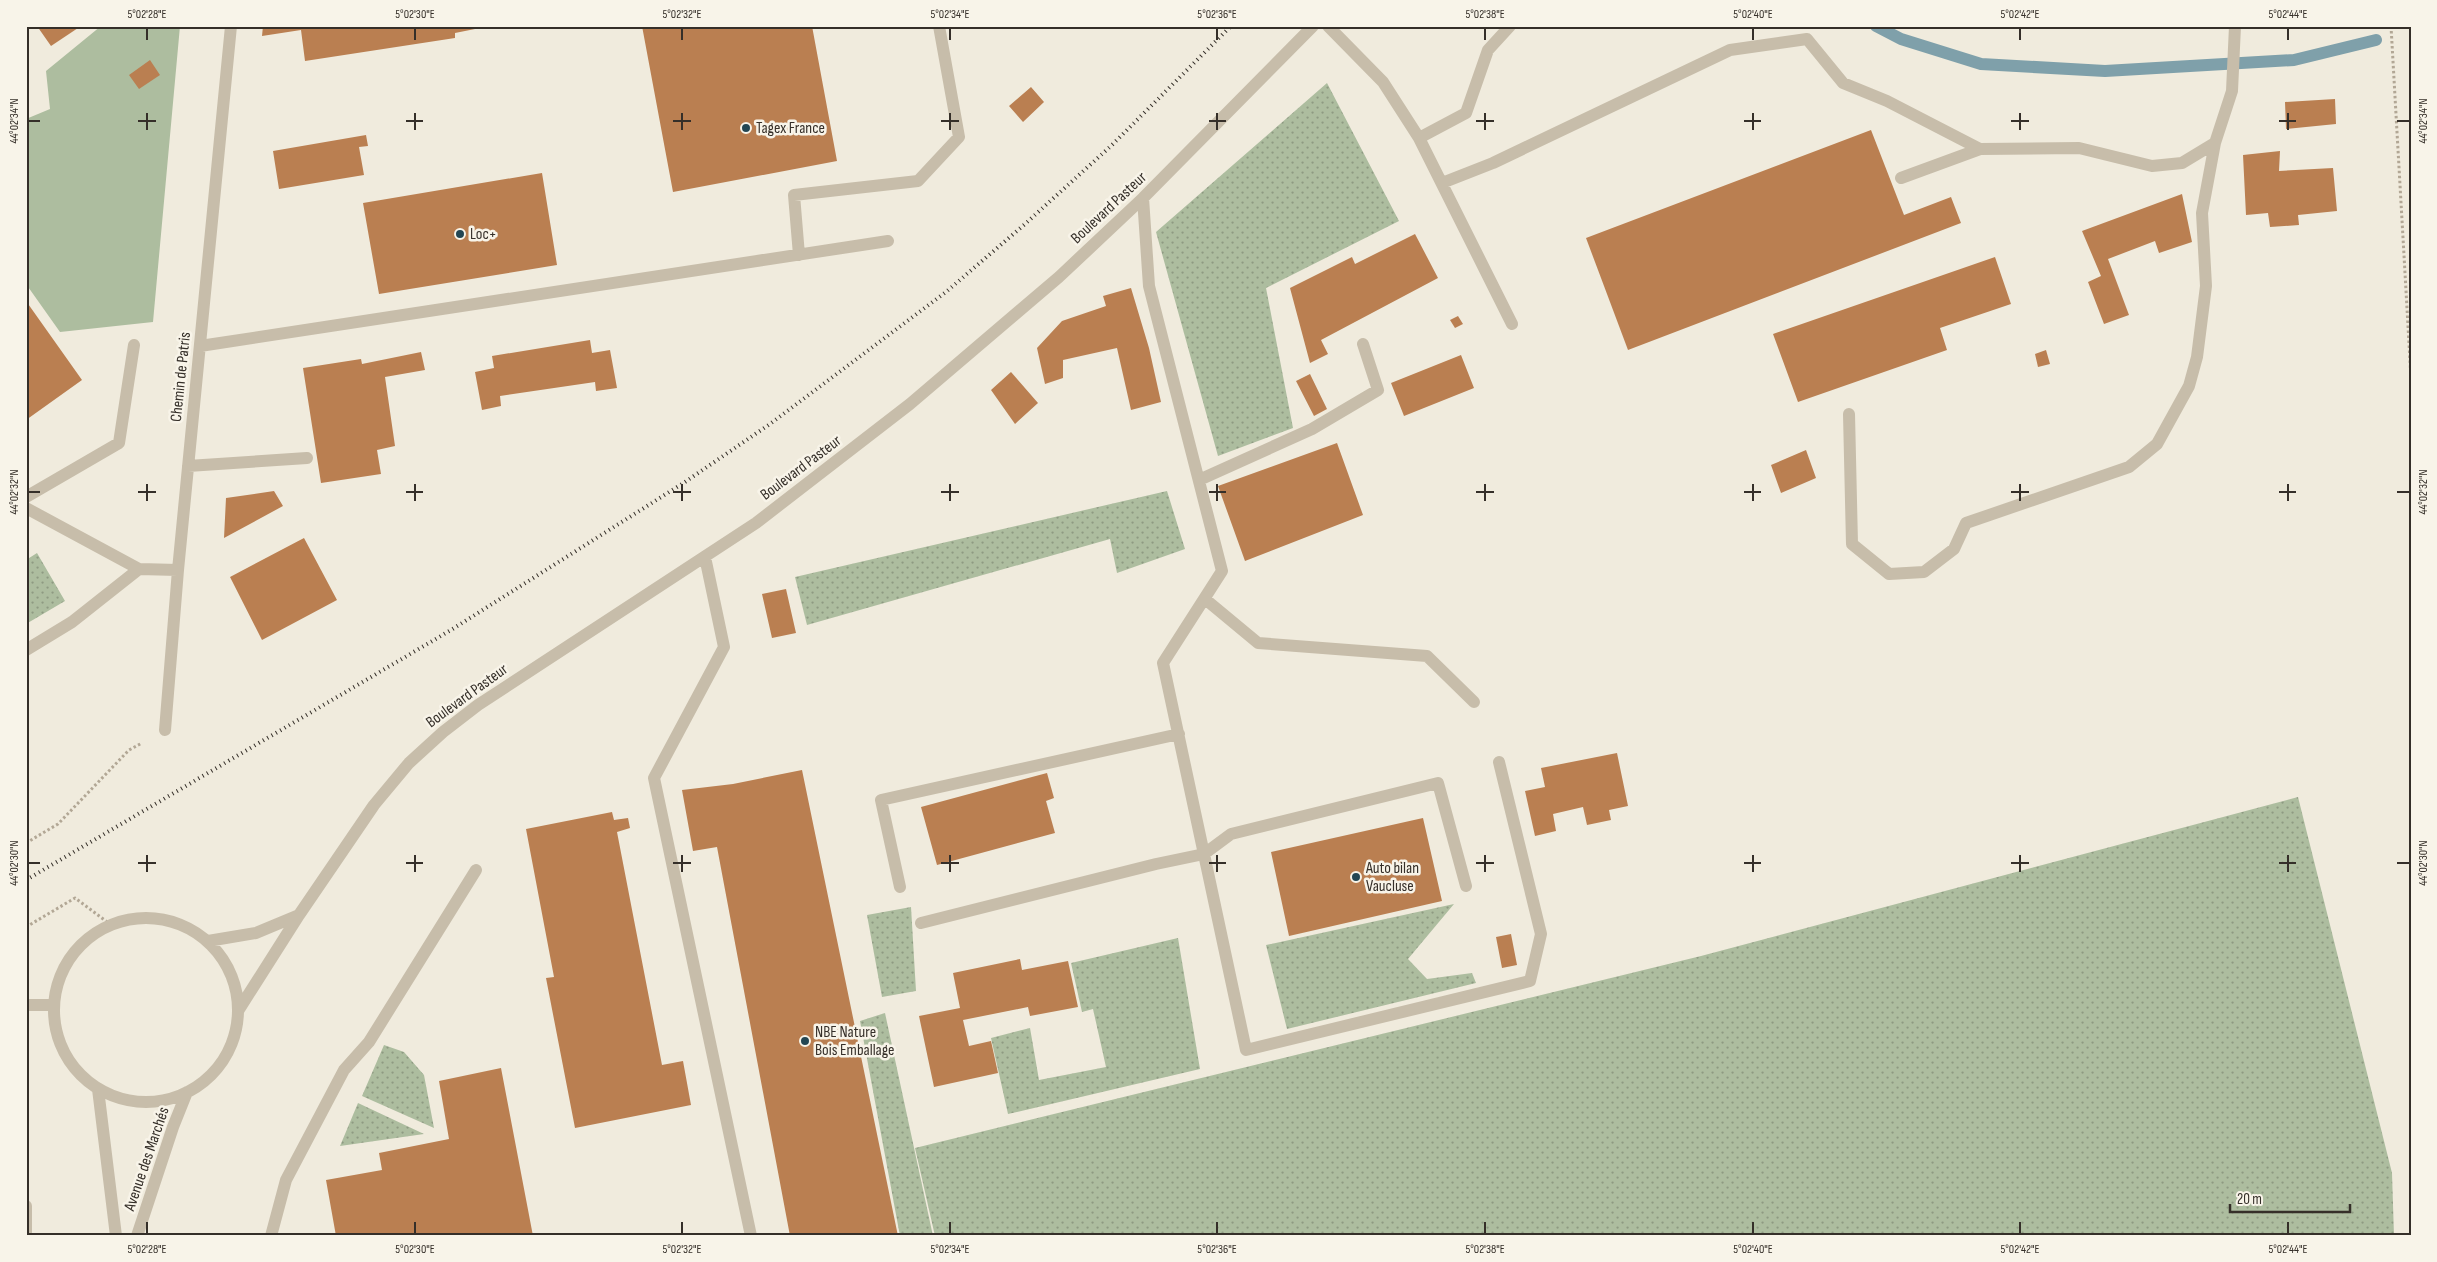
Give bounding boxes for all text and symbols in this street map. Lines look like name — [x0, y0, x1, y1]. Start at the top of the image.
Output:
text: 5°02'28"E — [127, 7, 167, 22]
text: 5°02'30"E — [395, 7, 435, 22]
text: 5°02'32"E — [662, 7, 702, 22]
text: 5°02'34"E — [930, 7, 970, 22]
text: 5°02'36"E — [1197, 7, 1237, 22]
text: 5°02'38"E — [1465, 7, 1505, 22]
text: 5°02'40"E — [1733, 7, 1773, 22]
text: 5°02'42"E — [2000, 7, 2040, 22]
text: 5°02'44"E — [2268, 7, 2308, 22]
text: 44°02'34"N — [7, 98, 22, 144]
text: 44°02'34"N — [2416, 98, 2431, 144]
place label: Tagex France — [756, 119, 825, 138]
marker: Tagex France — [740, 122, 752, 134]
street label: Boulevard Pasteur — [1067, 168, 1151, 248]
place label: Loc+ — [470, 225, 497, 244]
marker: Loc+ — [454, 228, 466, 240]
street label: Chemin de Patris — [167, 331, 195, 423]
street label: Boulevard Pasteur — [757, 431, 846, 505]
text: 44°02'32"N — [7, 469, 22, 515]
text: 44°02'32"N — [2416, 469, 2431, 515]
street label: Boulevard Pasteur — [422, 660, 512, 732]
text: 44°02'30"N — [7, 840, 22, 886]
text: 44°02'30"N — [2416, 840, 2431, 886]
place label: Auto bilan Vaucluse — [1365, 859, 1419, 896]
marker: Auto bilan Vaucluse — [1350, 871, 1362, 883]
place label: NBE Nature Bois Emballage — [815, 1023, 895, 1060]
marker: NBE Nature Bois Emballage — [799, 1035, 811, 1047]
street label: Avenue des Marchés — [120, 1104, 174, 1214]
scale bar — [2230, 1182, 2350, 1214]
text: 20 m — [2237, 1190, 2262, 1209]
text: 5°02'28"E — [127, 1242, 167, 1257]
text: 5°02'30"E — [395, 1242, 435, 1257]
text: 5°02'32"E — [662, 1242, 702, 1257]
text: 5°02'34"E — [930, 1242, 970, 1257]
text: 5°02'36"E — [1197, 1242, 1237, 1257]
text: 5°02'38"E — [1465, 1242, 1505, 1257]
text: 5°02'40"E — [1733, 1242, 1773, 1257]
text: 5°02'42"E — [2000, 1242, 2040, 1257]
text: 5°02'44"E — [2268, 1242, 2308, 1257]

